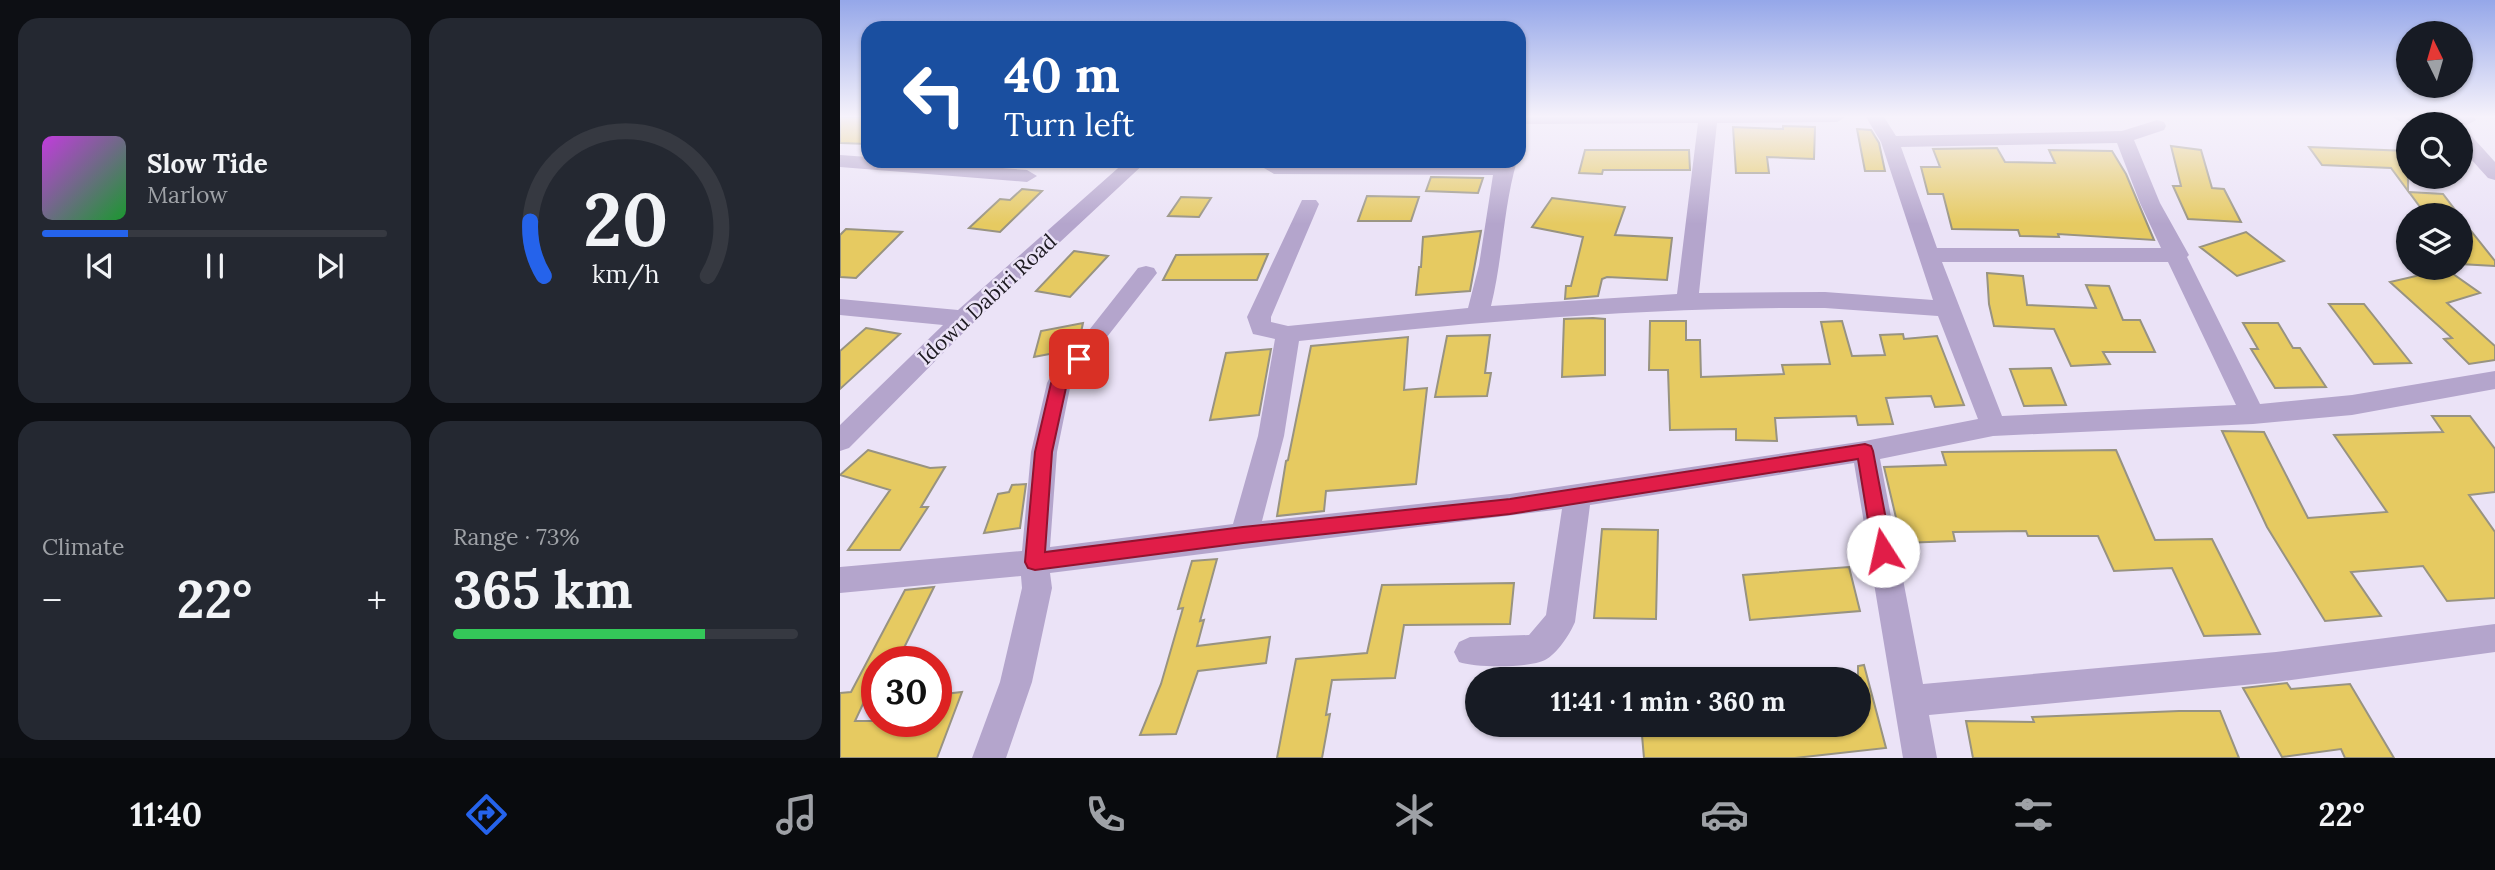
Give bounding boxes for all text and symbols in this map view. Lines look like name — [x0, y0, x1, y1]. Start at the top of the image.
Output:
north arrow — [2396, 21, 2473, 98]
map controls — [2396, 21, 2473, 280]
text: 40 m — [1004, 43, 1120, 105]
icon: left — [889, 49, 980, 140]
text: Turn left — [1004, 104, 1134, 145]
button: search — [2396, 112, 2473, 189]
text: Slow Tide — [147, 147, 268, 180]
text: 20 — [583, 174, 668, 267]
text: Marlow — [147, 180, 228, 209]
button: layers — [2396, 203, 2473, 280]
street label: Idowu Dabiri Road — [912, 228, 1062, 370]
icon: previous — [81, 247, 119, 285]
icon: pause — [196, 247, 234, 285]
icon: next — [311, 247, 349, 285]
text: km/h — [592, 258, 659, 290]
pin — [1049, 329, 1109, 389]
icon: arrive — [1060, 340, 1098, 378]
position arrow — [1846, 514, 1920, 588]
text: Range · 73% — [453, 522, 580, 551]
text: Climate — [42, 532, 124, 561]
text: 365 km — [453, 556, 633, 622]
text: 22° — [177, 566, 252, 632]
text: − — [42, 576, 62, 624]
text: + — [367, 576, 387, 624]
speed limit sign: 30 — [861, 646, 952, 737]
text: 11:41 · 1 min · 360 m — [1551, 685, 1785, 718]
icon: directions — [462, 790, 511, 839]
icon: music — [772, 790, 821, 839]
icon: phone — [1081, 790, 1130, 839]
icon: climate — [1390, 790, 1439, 839]
icon: car — [1700, 790, 1749, 839]
icon: filters — [2009, 790, 2058, 839]
text: 11:40 — [130, 794, 202, 835]
text: 22° — [2318, 794, 2365, 835]

